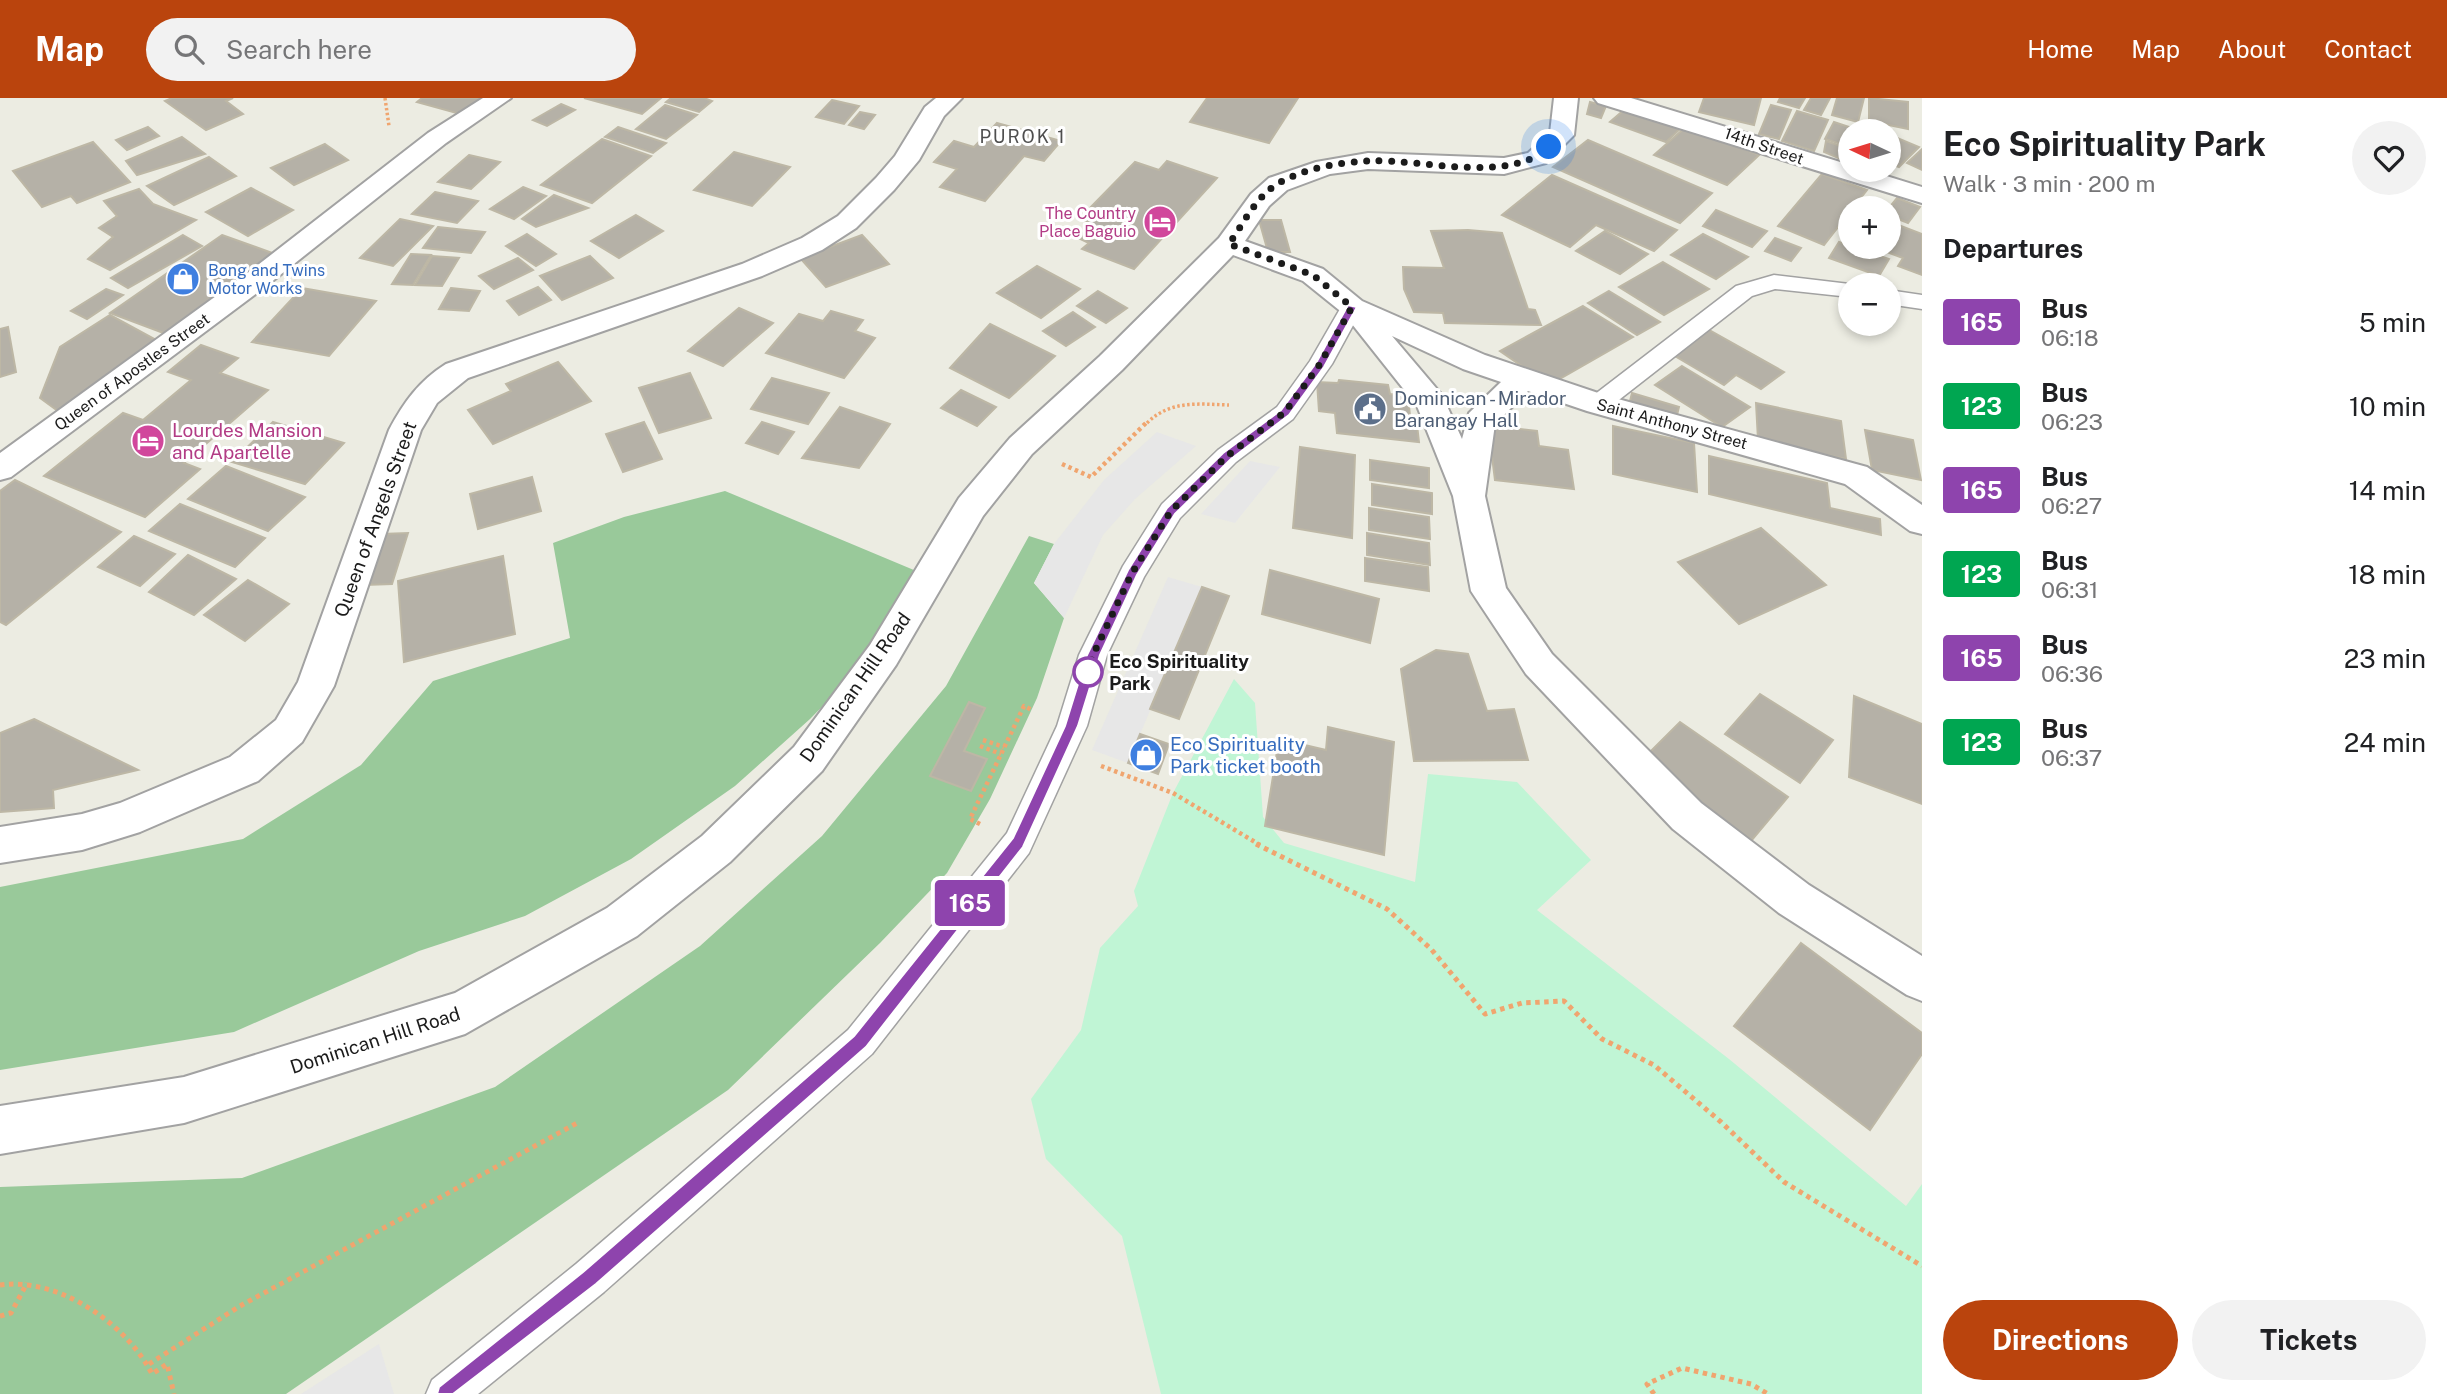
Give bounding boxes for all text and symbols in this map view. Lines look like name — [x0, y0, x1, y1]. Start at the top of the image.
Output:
search box — [146, 18, 636, 81]
text: Map — [35, 30, 104, 68]
icon: search — [170, 30, 208, 68]
text: Search here — [226, 34, 372, 65]
text: Home — [2027, 35, 2093, 63]
text: Map — [2131, 35, 2180, 63]
text: About — [2218, 35, 2286, 63]
text: Contact — [2324, 35, 2412, 63]
north arrow — [1838, 119, 1900, 182]
map controls — [1838, 119, 1901, 336]
button: heart — [2352, 121, 2426, 195]
street label: 14th Street — [1722, 124, 1806, 168]
text: Eco Spirituality Park — [1943, 125, 2266, 163]
district label: PUROK 1 — [979, 126, 1067, 147]
your location — [1531, 129, 1566, 164]
text: Walk · 3 min · 200 m — [1943, 170, 2155, 197]
button: + — [1838, 196, 1901, 259]
hotel icon: The Country Place Baguio — [1141, 203, 1179, 241]
place label: The Country Place Baguio — [1039, 204, 1136, 241]
text: Departures — [1943, 233, 2083, 264]
shop icon: Bong and Twins Motor Works — [164, 260, 202, 298]
place label: Bong and Twins Motor Works — [208, 261, 325, 298]
button: − — [1838, 273, 1901, 336]
text: Bus — [2041, 293, 2088, 324]
text: 5 min — [2359, 307, 2426, 338]
text: 165 — [1960, 308, 2003, 336]
street label: Queen of Apostles Street — [51, 309, 213, 435]
text: 06:18 — [2041, 324, 2099, 351]
text: Bus — [2041, 377, 2088, 408]
place label: Dominican - Mirador Barangay Hall — [1394, 387, 1566, 431]
public building icon: Dominican - Mirador Barangay Hall — [1351, 390, 1389, 428]
text: 10 min — [2349, 391, 2426, 422]
text: 123 — [1961, 392, 2002, 420]
street label: Saint Anthony Street — [1594, 395, 1750, 453]
text: 06:23 — [2041, 408, 2103, 435]
street label: Queen of Angels Street — [329, 418, 421, 620]
place label: Lourdes Mansion and Apartelle — [172, 419, 322, 463]
hotel icon: Lourdes Mansion and Apartelle — [129, 422, 167, 460]
text: Bus — [2041, 461, 2088, 492]
text: 14 min — [2349, 475, 2426, 506]
text: 165 — [1960, 476, 2003, 504]
text: 06:27 — [2041, 492, 2102, 519]
text: Bus — [2041, 545, 2088, 576]
text: 18 min — [2348, 559, 2426, 590]
text: 123 — [1961, 560, 2002, 588]
text: 06:31 — [2041, 576, 2098, 603]
street label: Dominican Hill Road — [795, 608, 915, 766]
text: Bus — [2041, 629, 2088, 660]
text: 23 min — [2344, 643, 2426, 674]
text: 165 — [1960, 644, 2003, 672]
place label: Eco Spirituality Park — [1109, 650, 1249, 694]
marker: Eco Spirituality Park — [1073, 657, 1103, 687]
text: 06:36 — [2041, 660, 2103, 687]
text: Bus — [2041, 713, 2088, 744]
text: 24 min — [2344, 727, 2426, 758]
text: 123 — [1961, 728, 2002, 756]
place label: Eco Spirituality Park ticket booth — [1170, 733, 1321, 777]
shop icon: Eco Spirituality Park ticket booth — [1127, 736, 1165, 774]
text: 06:37 — [2041, 744, 2102, 771]
line badge: 165 — [930, 880, 1010, 926]
text: 165 — [949, 889, 991, 917]
street label: Dominican Hill Road — [287, 1002, 463, 1078]
button: Directions — [1943, 1300, 2178, 1380]
button: Tickets — [2192, 1300, 2426, 1380]

